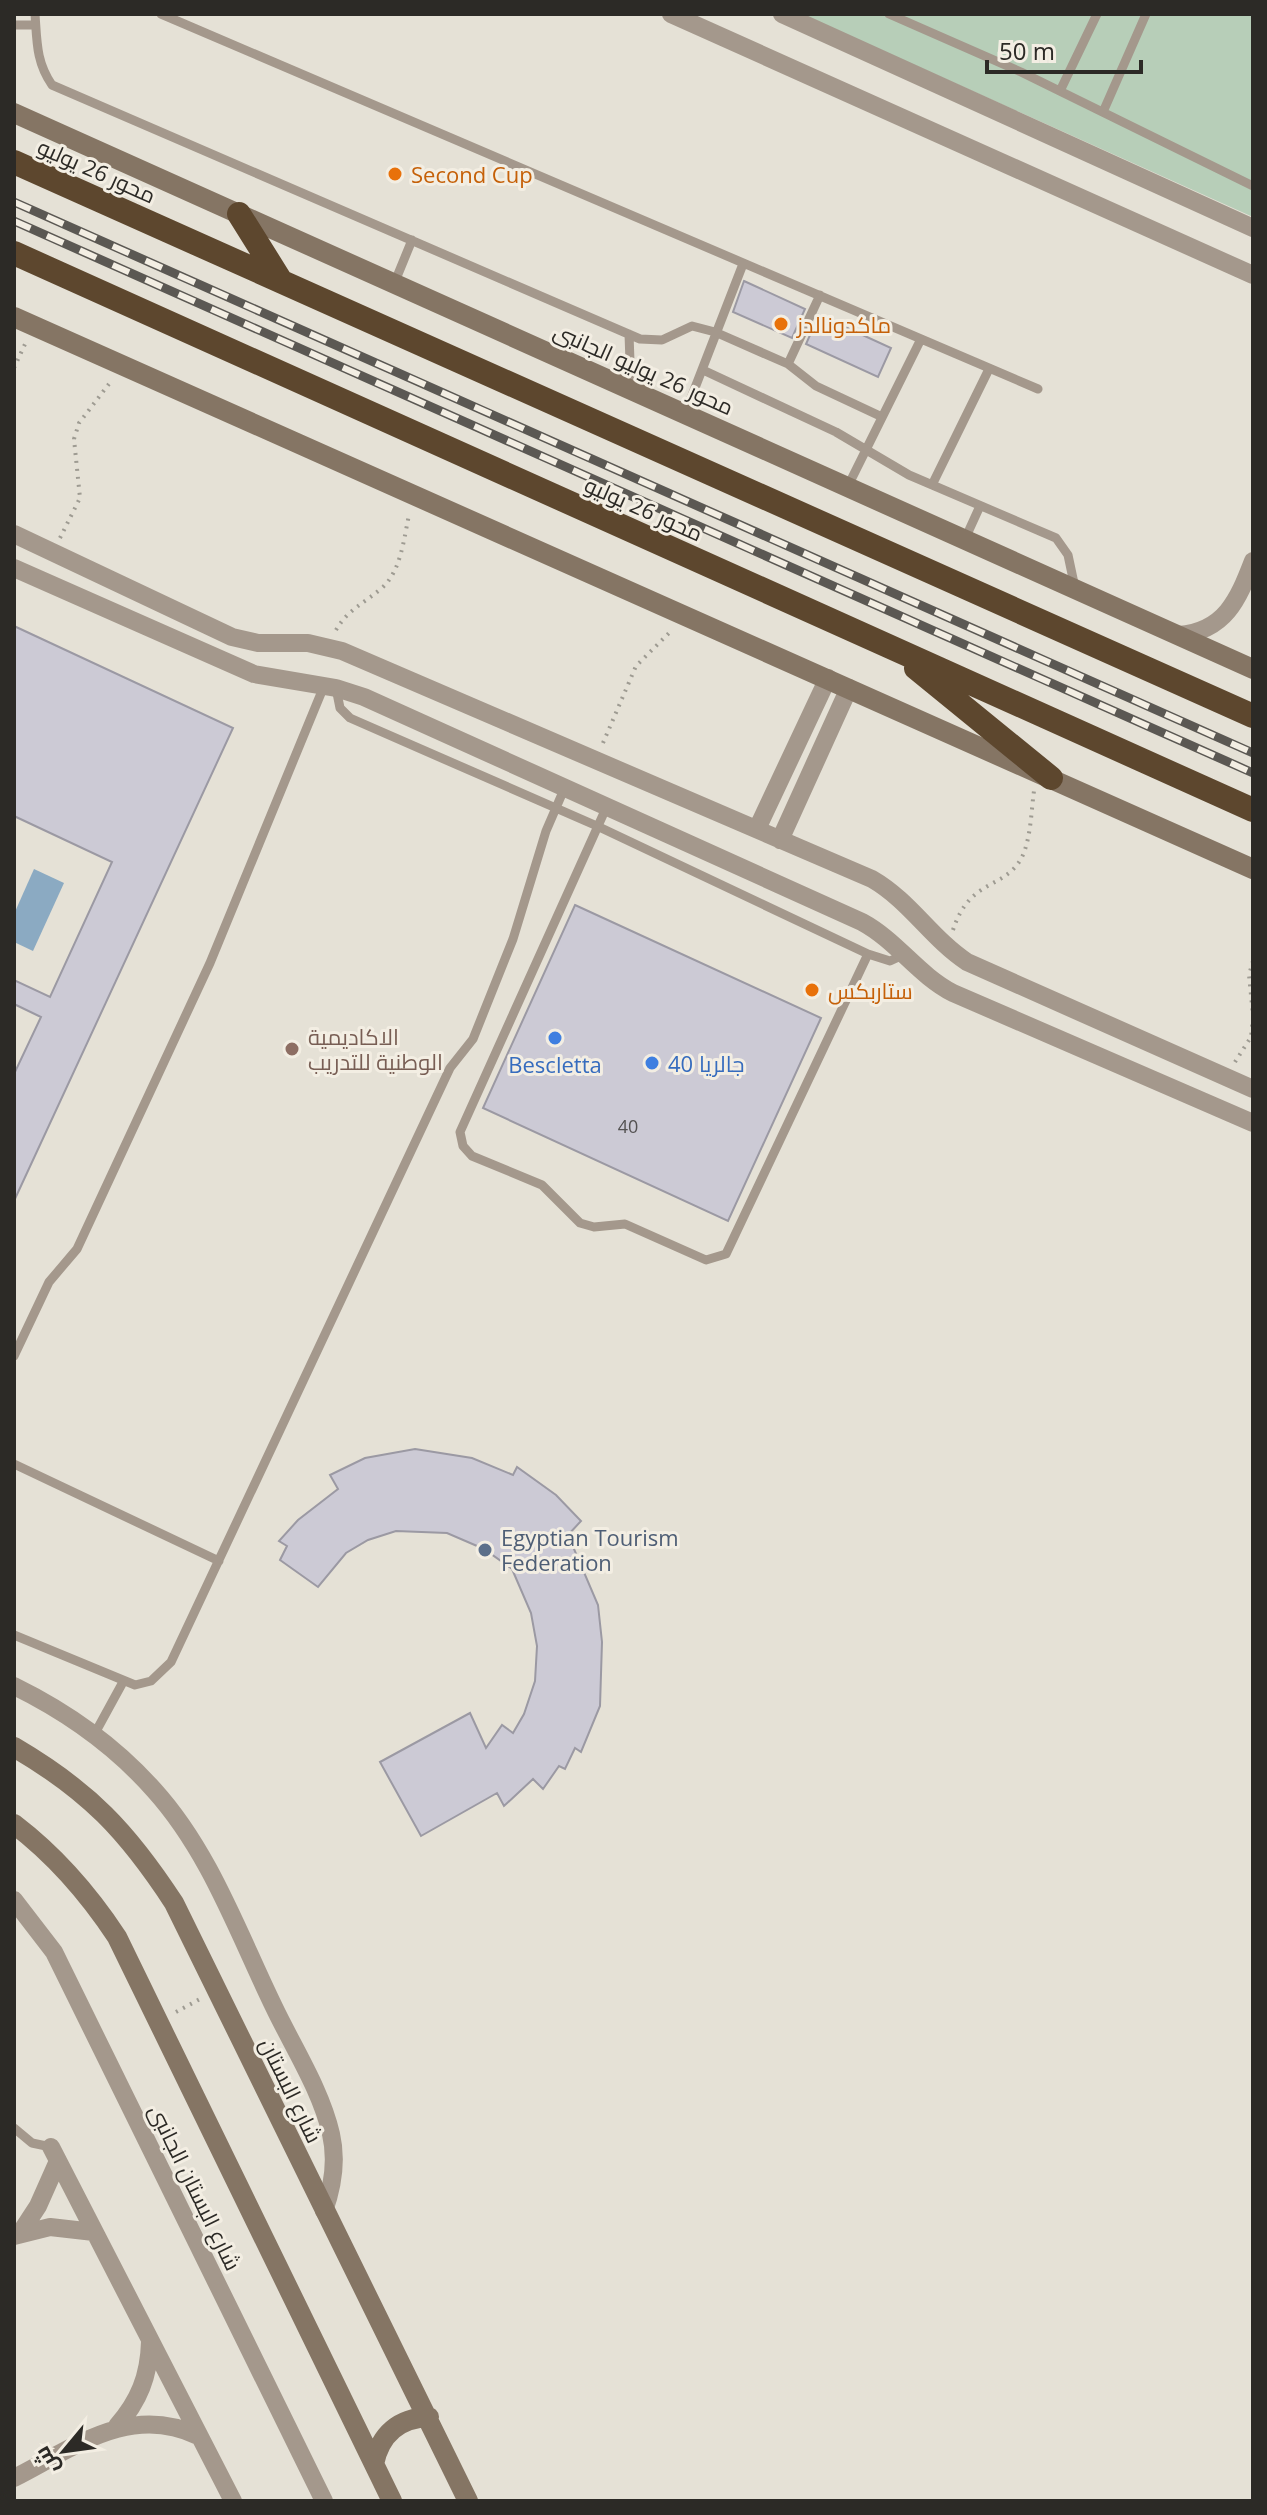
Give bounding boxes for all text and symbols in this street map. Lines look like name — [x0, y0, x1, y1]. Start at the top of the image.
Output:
scale bar — [987, 24, 1141, 74]
text: 50 m — [999, 34, 1055, 67]
street label: محور 26 يوليو — [33, 131, 161, 209]
place label: Second Cup — [411, 159, 533, 189]
marker: Second Cup — [386, 165, 404, 183]
place label: ماكدونالدز — [795, 309, 891, 339]
street label: محور 26 يوليو الجانبى — [549, 315, 739, 421]
marker: ماكدونالدز — [772, 315, 790, 333]
street label: محور 26 يوليو — [580, 469, 708, 547]
place label: ستاربكس — [828, 975, 913, 1005]
marker: ستاربكس — [803, 981, 821, 999]
place label: الاكاديمية الوطنية للتدريب — [308, 1021, 443, 1076]
marker: Bescletta — [546, 1029, 564, 1047]
marker: الاكاديمية الوطنية للتدريب — [283, 1040, 301, 1058]
place label: جالريا 40 — [668, 1048, 744, 1078]
place label: Bescletta — [508, 1049, 602, 1079]
marker: جالريا 40 — [643, 1054, 661, 1072]
house number: 40 — [618, 1114, 638, 1138]
place label: Egyptian Tourism Federation — [501, 1522, 679, 1577]
marker: Egyptian Tourism Federation — [476, 1541, 494, 1559]
street label: شارع البستان — [253, 2033, 330, 2148]
street label: شارع البستان الجانبى — [142, 2099, 249, 2275]
north arrow — [24, 2411, 104, 2491]
text: ش — [26, 2442, 66, 2481]

